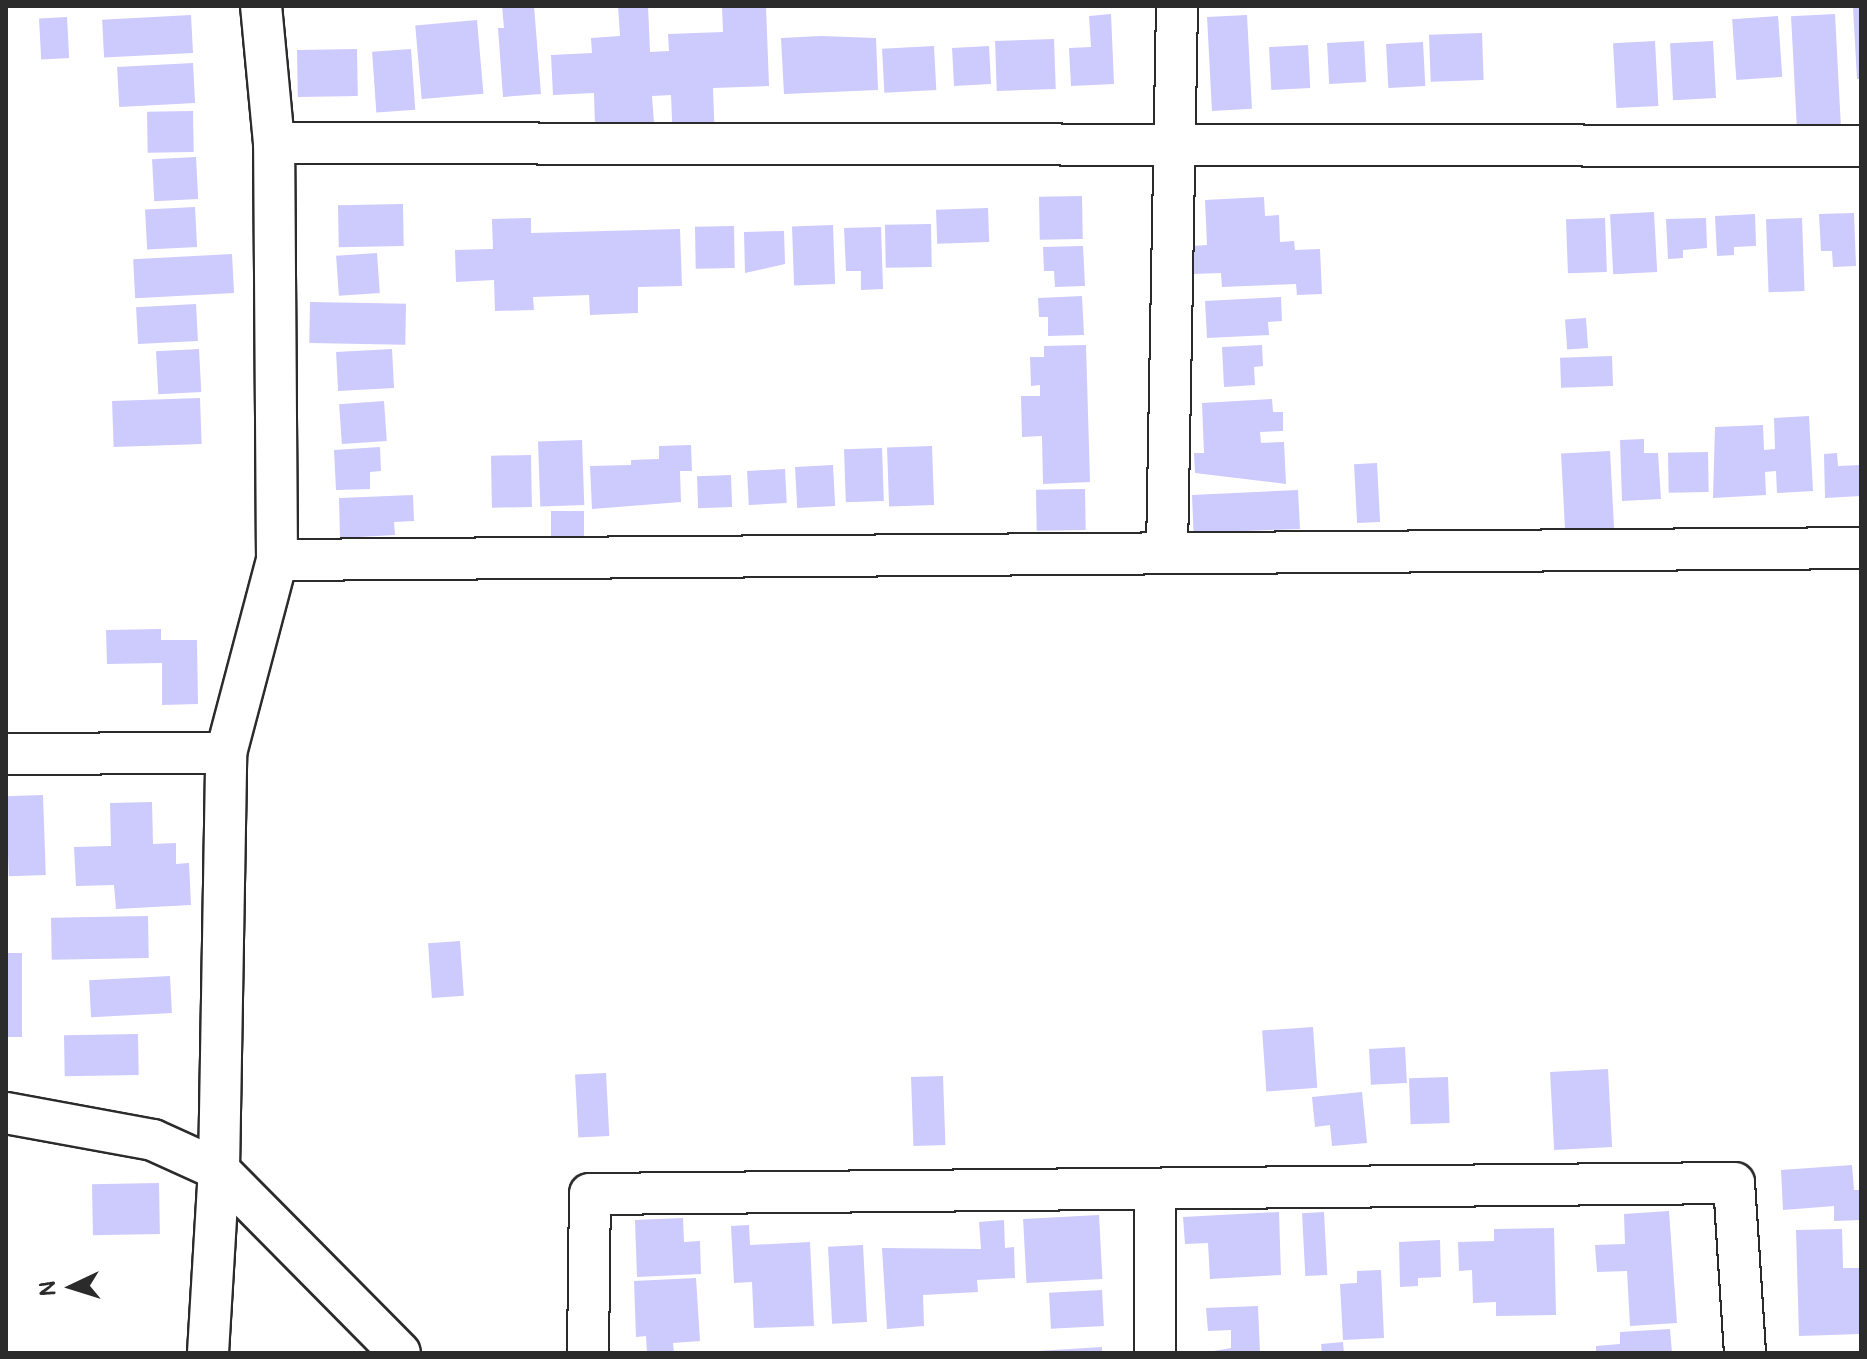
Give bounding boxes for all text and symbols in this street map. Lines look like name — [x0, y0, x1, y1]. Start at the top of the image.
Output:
north arrow — [32, 1247, 112, 1327]
text: N — [34, 1280, 63, 1297]

